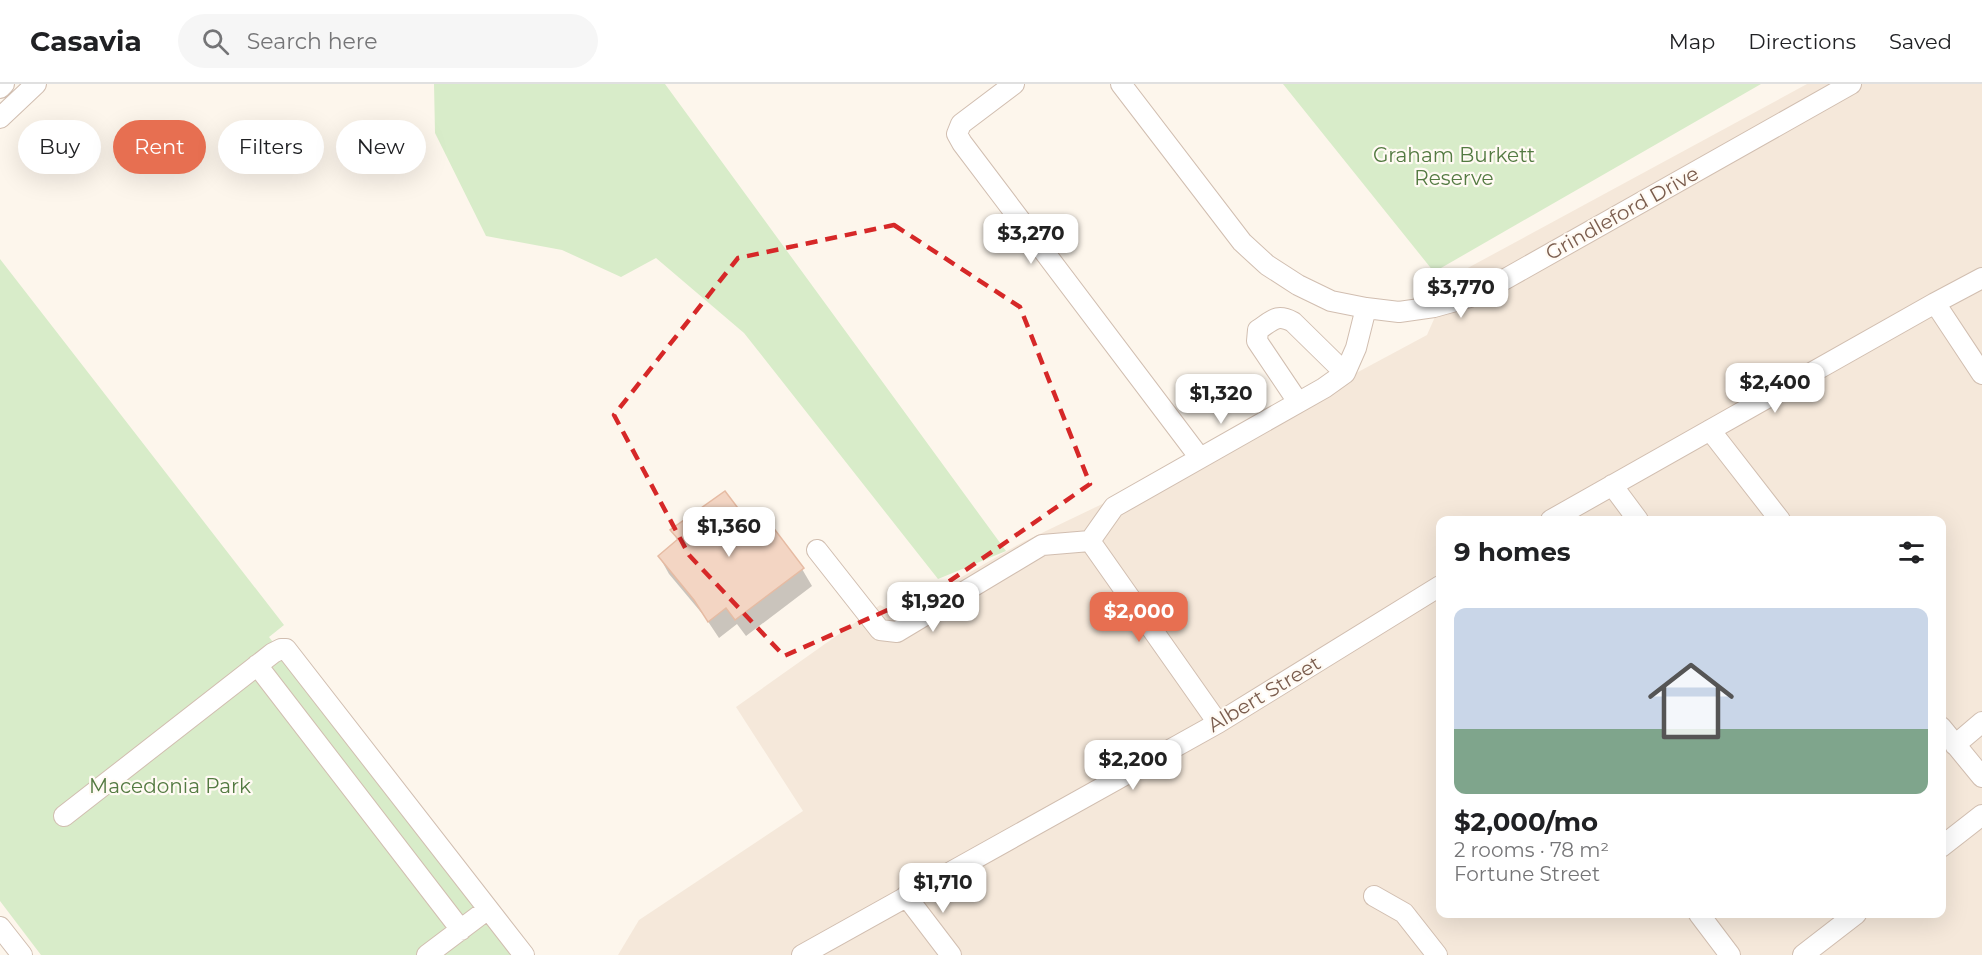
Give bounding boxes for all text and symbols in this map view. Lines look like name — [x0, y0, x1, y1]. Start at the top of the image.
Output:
search box — [178, 14, 598, 68]
text: Casavia — [30, 24, 142, 58]
icon: search — [199, 25, 232, 58]
text: Search here — [247, 28, 378, 55]
text: Map — [1669, 29, 1715, 54]
text: Directions — [1748, 29, 1856, 54]
text: Saved — [1889, 29, 1952, 54]
chip: Buy — [18, 120, 101, 174]
chip: Rent — [113, 120, 206, 174]
chip: Filters — [218, 120, 324, 174]
chip: New — [336, 120, 426, 174]
park label: Graham Burkett Reserve — [1373, 143, 1535, 190]
street label: Grindleford Drive — [1541, 161, 1703, 265]
pin: $3,270 — [982, 214, 1080, 265]
text: $3,270 — [997, 221, 1065, 245]
pin: $3,770 — [1412, 268, 1510, 319]
text: $3,770 — [1427, 275, 1495, 299]
pin: $2,400 — [1726, 363, 1824, 414]
text: $2,400 — [1740, 370, 1810, 394]
pin: $1,320 — [1172, 374, 1270, 425]
text: $1,320 — [1190, 381, 1252, 405]
pin: $1,360 — [680, 507, 778, 558]
text: $1,360 — [697, 514, 761, 538]
text: 9 homes — [1454, 536, 1571, 568]
icon: filters — [1895, 536, 1928, 569]
pin: $1,920 — [884, 582, 982, 633]
text: $1,920 — [901, 589, 965, 613]
pin: $2,000 — [1090, 592, 1188, 643]
text: $2,000 — [1104, 599, 1174, 623]
icon: home — [1637, 647, 1745, 755]
street label: Albert Street — [1203, 651, 1325, 737]
pin: $2,200 — [1084, 740, 1182, 791]
text: $2,200 — [1098, 747, 1168, 771]
park label: Macedonia Park — [89, 774, 251, 798]
text: $2,000/mo — [1454, 806, 1598, 838]
text: 2 rooms · 78 m² — [1454, 838, 1609, 862]
text: Fortune Street — [1454, 862, 1600, 886]
pin: $1,710 — [894, 863, 992, 914]
text: $1,710 — [913, 870, 973, 894]

